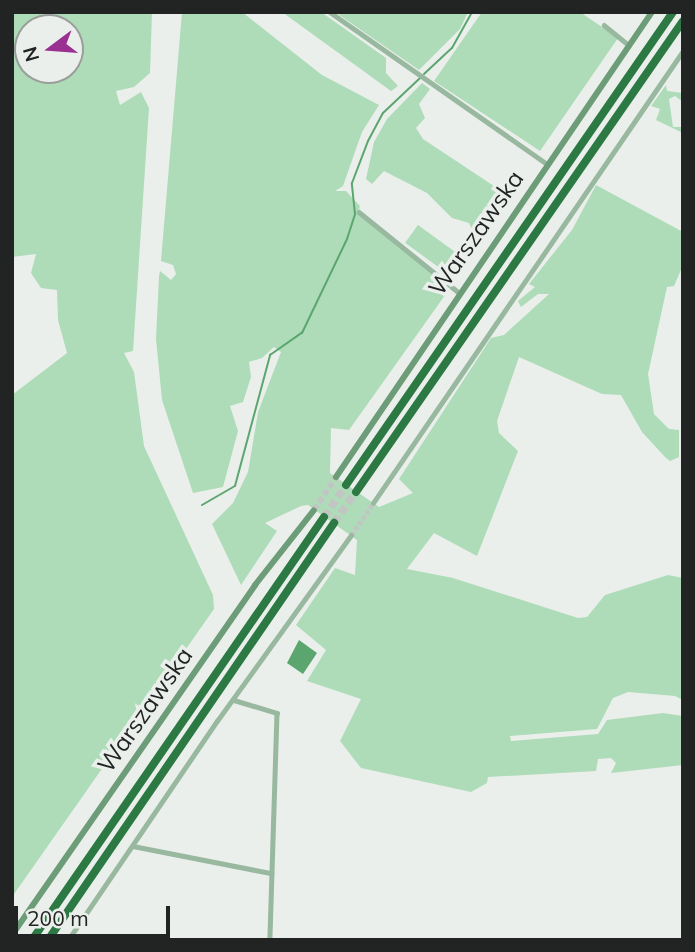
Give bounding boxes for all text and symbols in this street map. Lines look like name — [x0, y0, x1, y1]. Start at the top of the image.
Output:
north arrow — [14, 14, 84, 84]
text: N — [17, 44, 44, 64]
street label: Warszawska — [422, 165, 530, 301]
street label: Warszawska — [91, 642, 199, 778]
scale bar — [18, 892, 173, 936]
text: 200 m — [27, 905, 89, 931]

